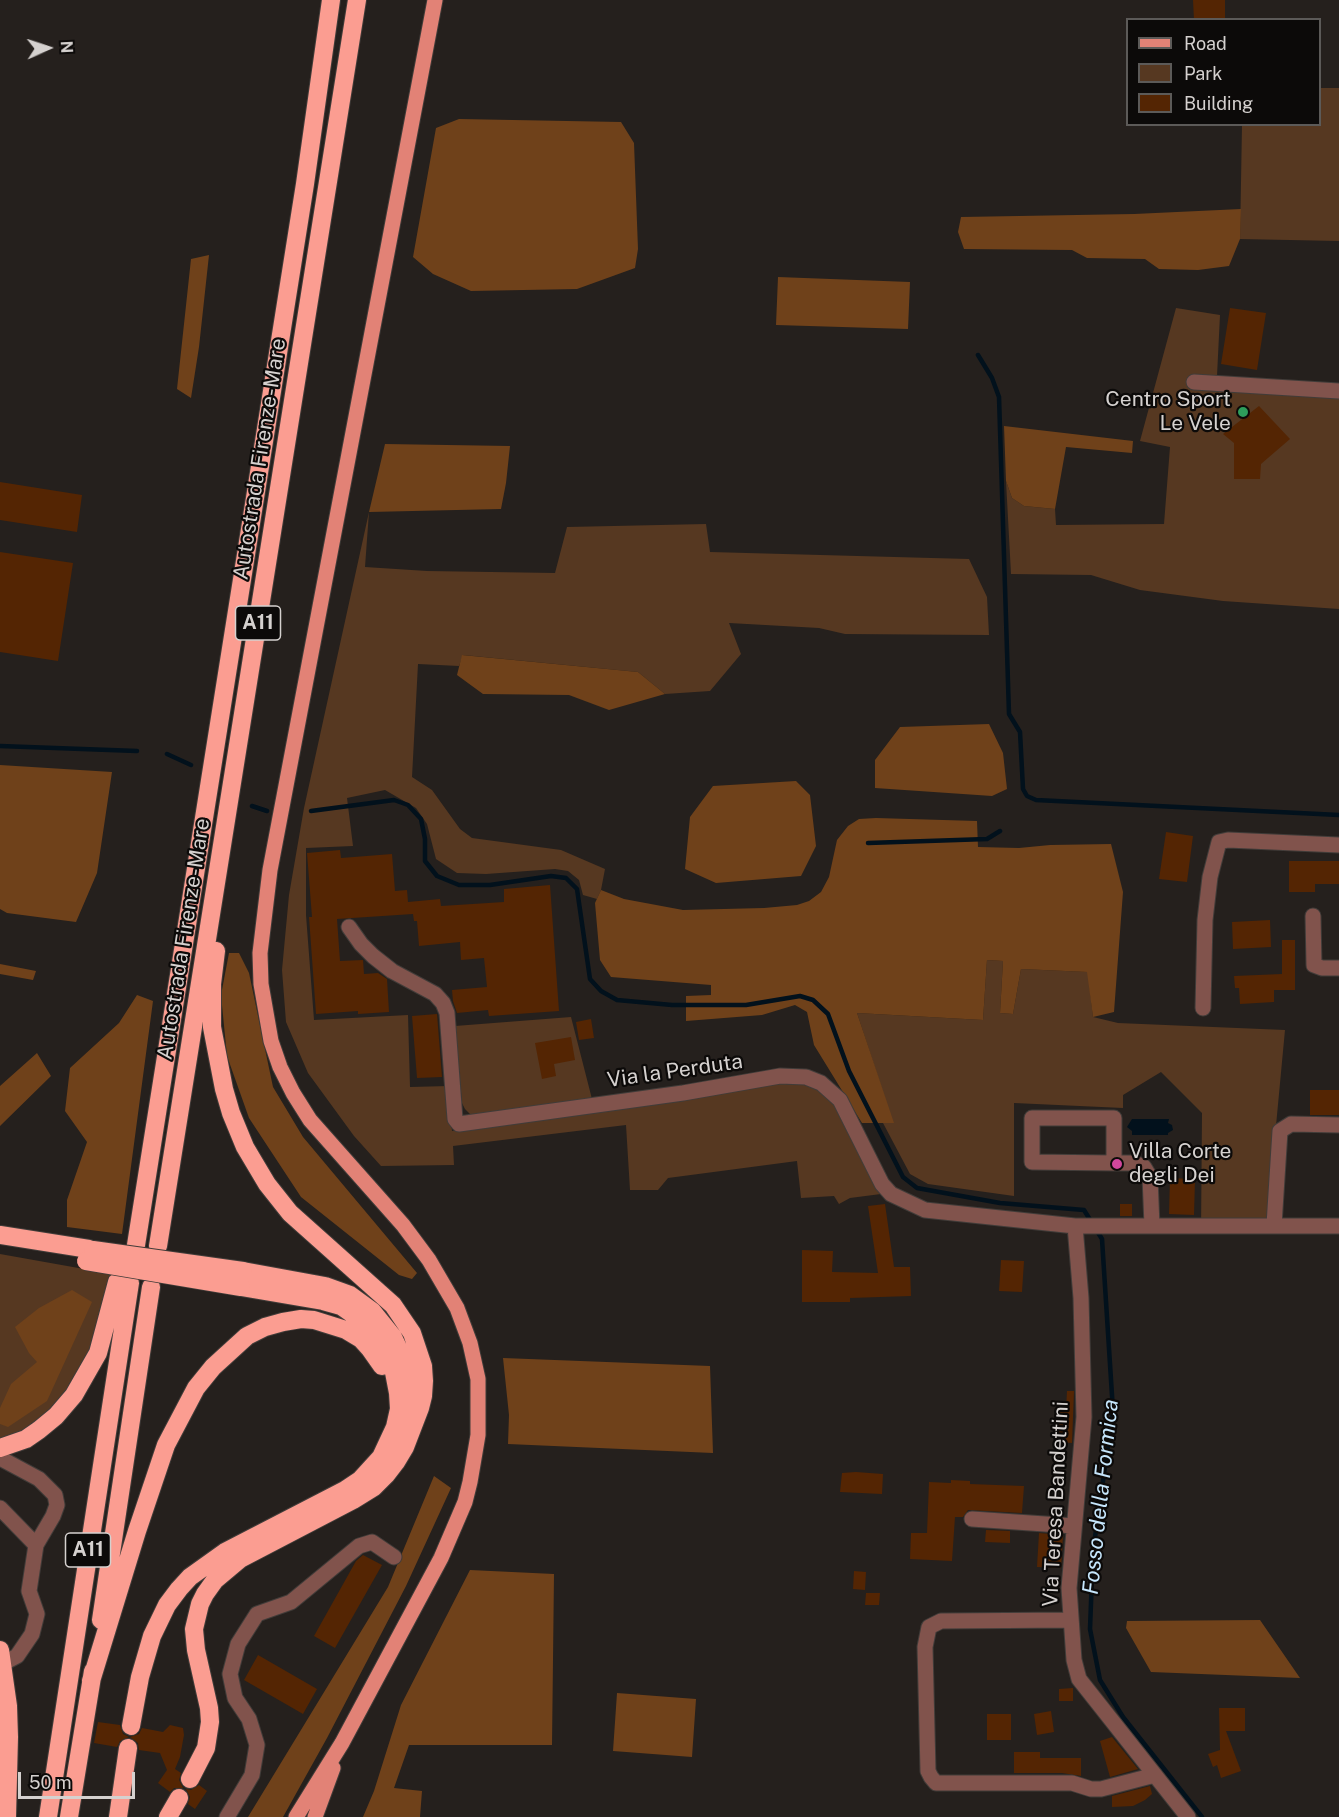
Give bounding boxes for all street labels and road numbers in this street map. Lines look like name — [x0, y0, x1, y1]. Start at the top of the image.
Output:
street label: Autostrada Firenze-Mare — [228, 337, 292, 581]
road number: A11 — [236, 606, 280, 640]
street label: Autostrada Firenze-Mare — [152, 817, 216, 1061]
street label: Via la Perduta — [606, 1049, 744, 1093]
street label: Via Teresa Bandettini — [1038, 1401, 1074, 1607]
road number: A11 — [66, 1533, 110, 1567]

